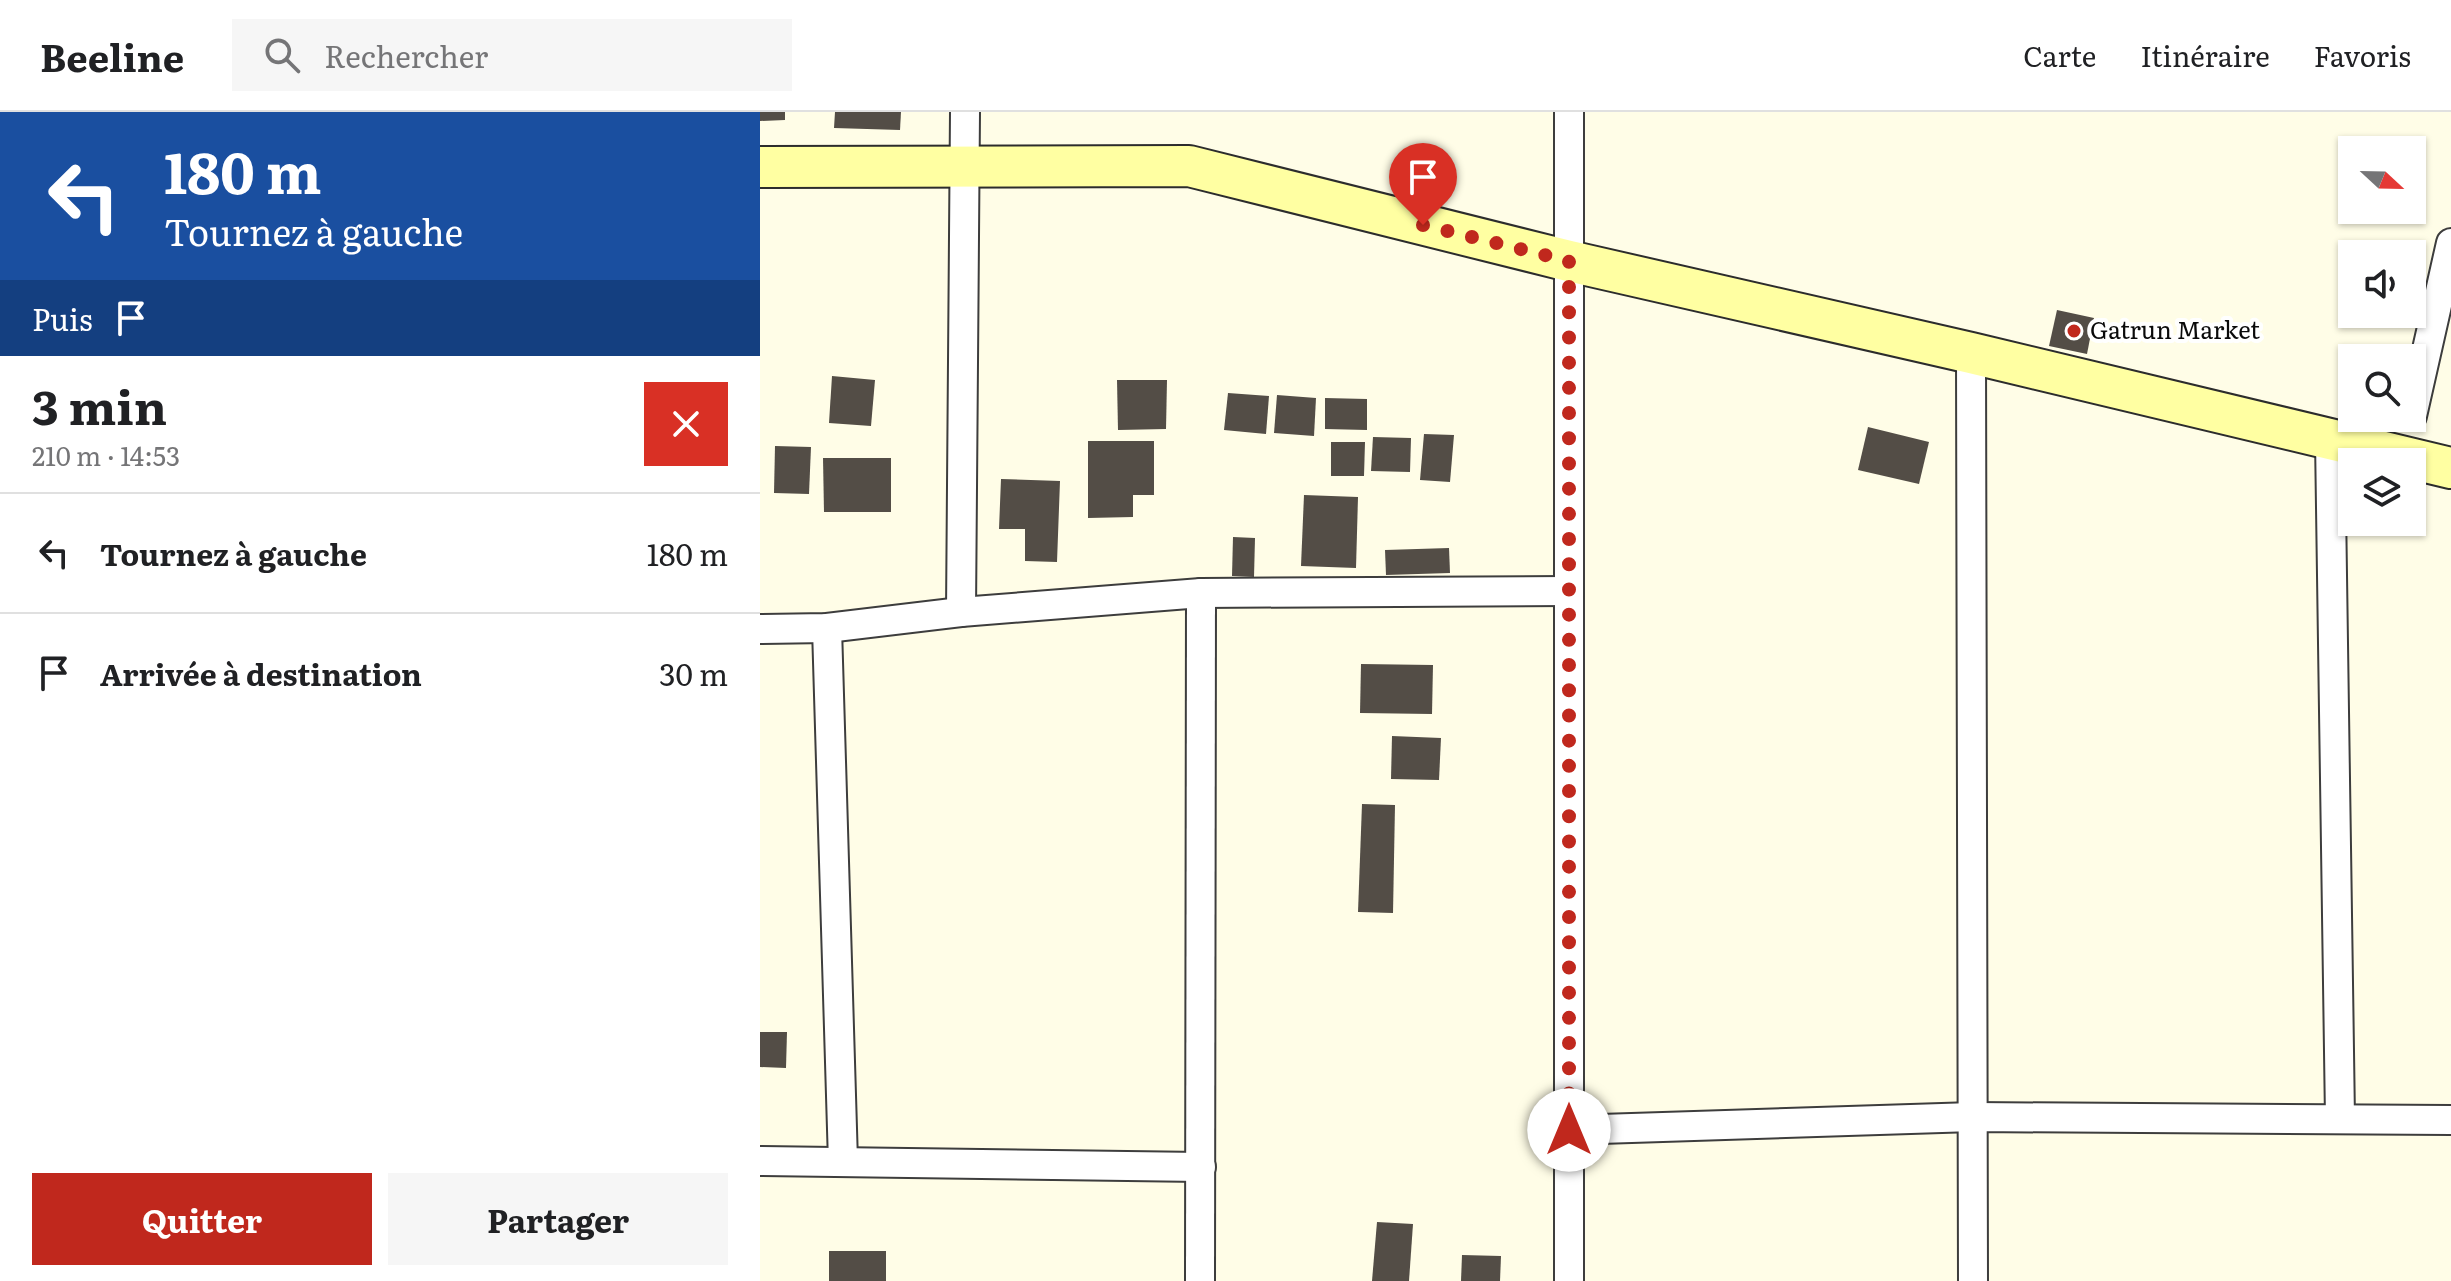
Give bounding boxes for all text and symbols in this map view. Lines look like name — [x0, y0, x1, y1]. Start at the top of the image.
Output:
search box — [232, 19, 792, 91]
text: Beeline — [40, 27, 184, 84]
icon: search — [260, 33, 304, 77]
text: Rechercher — [324, 33, 488, 77]
text: Carte — [2023, 34, 2096, 76]
text: Itinéraire — [2140, 34, 2270, 76]
text: Favoris — [2314, 34, 2411, 76]
text: 180 m — [164, 128, 322, 211]
north arrow — [2338, 136, 2426, 224]
map controls — [2338, 136, 2426, 536]
pin — [1389, 143, 1457, 225]
icon: left — [32, 144, 136, 248]
icon: arrive — [1401, 155, 1445, 199]
text: Tournez à gauche — [164, 204, 463, 257]
button: sound — [2338, 240, 2426, 328]
text: Puis — [32, 296, 93, 340]
icon: arrive — [109, 296, 153, 340]
place label: Gatrun Market — [2090, 311, 2260, 346]
marker: Gatrun Market — [2065, 322, 2083, 340]
button: search — [2338, 344, 2426, 432]
text: 3 min — [32, 369, 167, 440]
button: close — [644, 382, 728, 466]
text: 210 m · 14:53 — [32, 435, 180, 474]
button: layers — [2338, 448, 2426, 536]
icon: left — [32, 531, 76, 575]
text: Tournez à gauche — [100, 531, 367, 575]
text: 180 m — [647, 531, 728, 575]
icon: arrive — [32, 651, 76, 695]
text: Arrivée à destination — [100, 651, 422, 695]
text: 30 m — [659, 651, 728, 695]
position arrow — [1527, 1088, 1611, 1172]
button: Quitter — [32, 1173, 372, 1265]
button: Partager — [388, 1173, 728, 1265]

